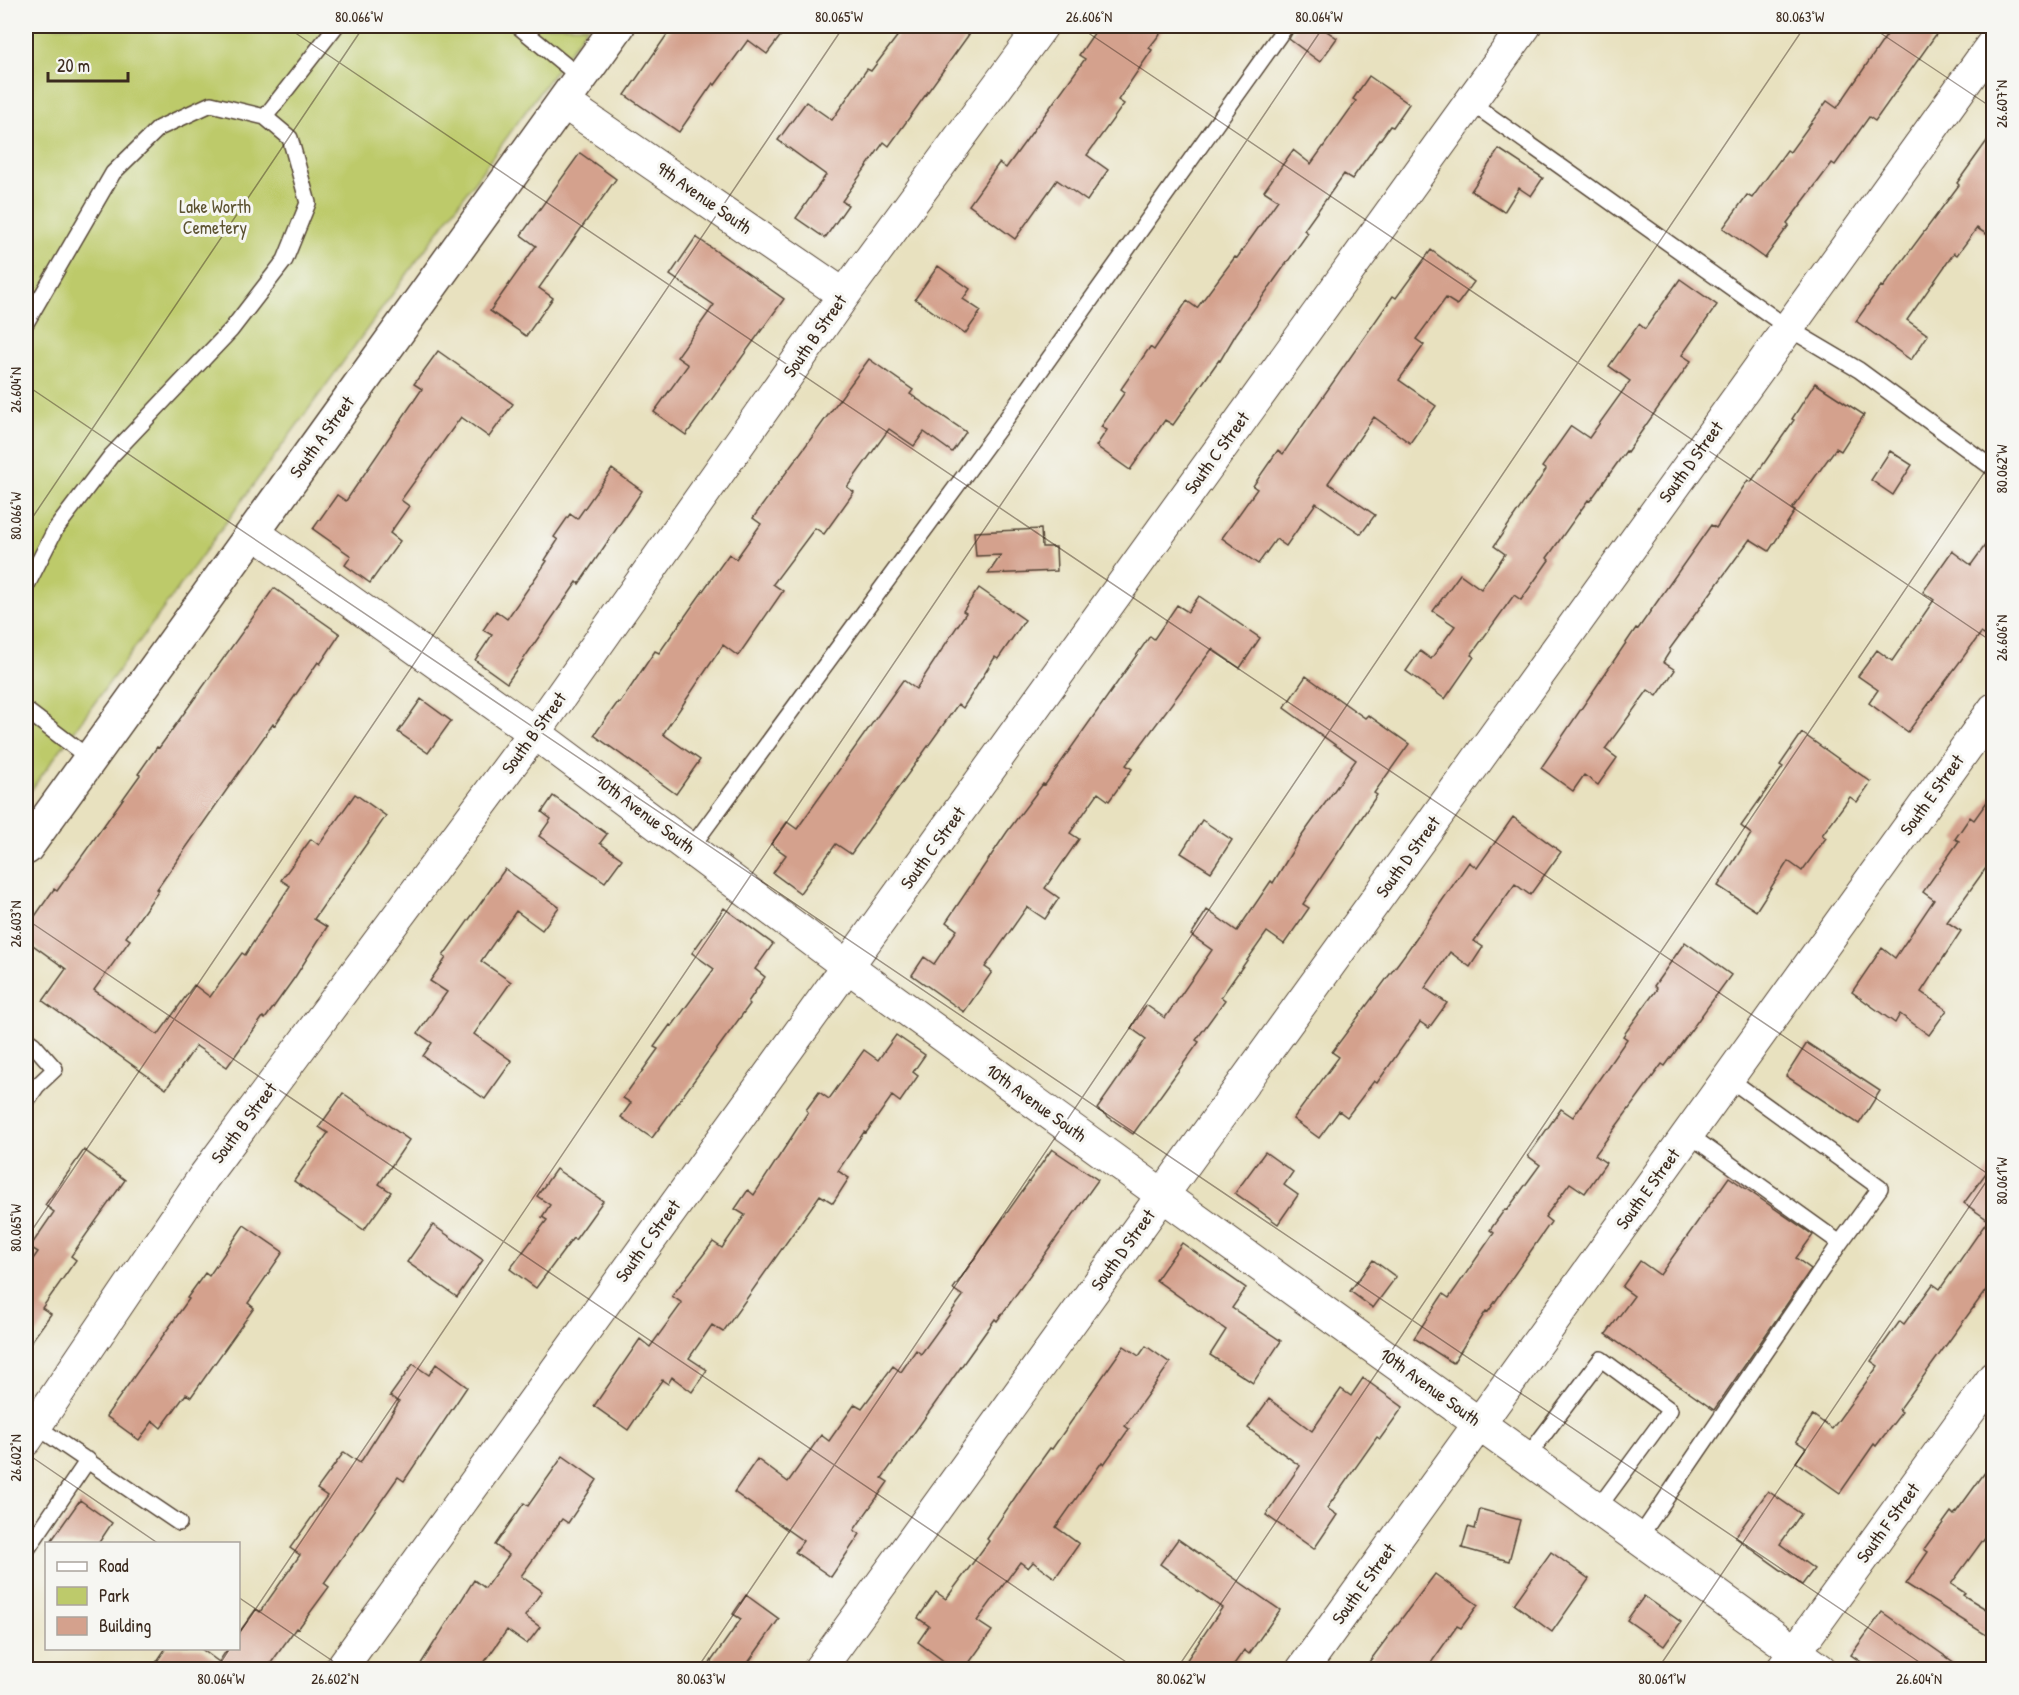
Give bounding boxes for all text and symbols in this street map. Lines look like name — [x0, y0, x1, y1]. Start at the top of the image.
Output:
text: 80.066°W — [335, 6, 384, 27]
text: 80.065°W — [815, 6, 864, 27]
text: 26.606°N — [1066, 6, 1112, 27]
text: 80.064°W — [1295, 6, 1343, 27]
text: 80.063°W — [1776, 6, 1825, 27]
scale bar — [48, 45, 128, 83]
text: 20 m — [57, 53, 90, 78]
text: 26.607°N — [1991, 80, 2012, 128]
street label: 9th Avenue South — [652, 156, 757, 240]
park label: Lake Worth Cemetery — [179, 194, 251, 240]
street label: South B Street — [777, 289, 853, 382]
text: 26.604°N — [5, 367, 26, 413]
street label: South A Street — [283, 390, 360, 483]
street label: South C Street — [1178, 406, 1256, 499]
street label: South D Street — [1653, 415, 1729, 508]
text: 80.062°W — [1991, 444, 2012, 493]
text: 80.066°W — [5, 491, 26, 540]
text: 26.606°N — [1991, 615, 2012, 661]
street label: South B Street — [495, 686, 572, 779]
street label: South E Street — [1894, 748, 1970, 840]
street label: 10th Avenue South — [590, 768, 701, 860]
street label: South C Street — [894, 801, 972, 894]
street label: South D Street — [1370, 810, 1446, 903]
text: 26.603°N — [5, 900, 26, 948]
street label: 10th Avenue South — [981, 1058, 1092, 1148]
street label: South B Street — [205, 1076, 283, 1168]
street label: South E Street — [1610, 1142, 1686, 1234]
text: 80.061°W — [1991, 1157, 2012, 1205]
street label: South C Street — [609, 1194, 687, 1287]
text: 80.065°W — [5, 1203, 26, 1252]
street label: South D Street — [1085, 1203, 1161, 1296]
street label: 10th Avenue South — [1375, 1342, 1486, 1432]
text: 26.602°N — [5, 1434, 26, 1482]
street label: South F Street — [1850, 1477, 1926, 1568]
street label: South E Street — [1326, 1537, 1402, 1629]
legend — [45, 1542, 240, 1650]
text: Road — [99, 1553, 129, 1578]
text: Park — [99, 1583, 130, 1608]
text: Building — [99, 1613, 151, 1638]
text: 80.064°W — [197, 1668, 245, 1689]
text: 26.602°N — [311, 1668, 359, 1689]
text: 80.063°W — [677, 1668, 726, 1689]
text: 80.062°W — [1157, 1668, 1206, 1689]
text: 80.061°W — [1638, 1668, 1686, 1689]
text: 26.604°N — [1896, 1668, 1942, 1689]

